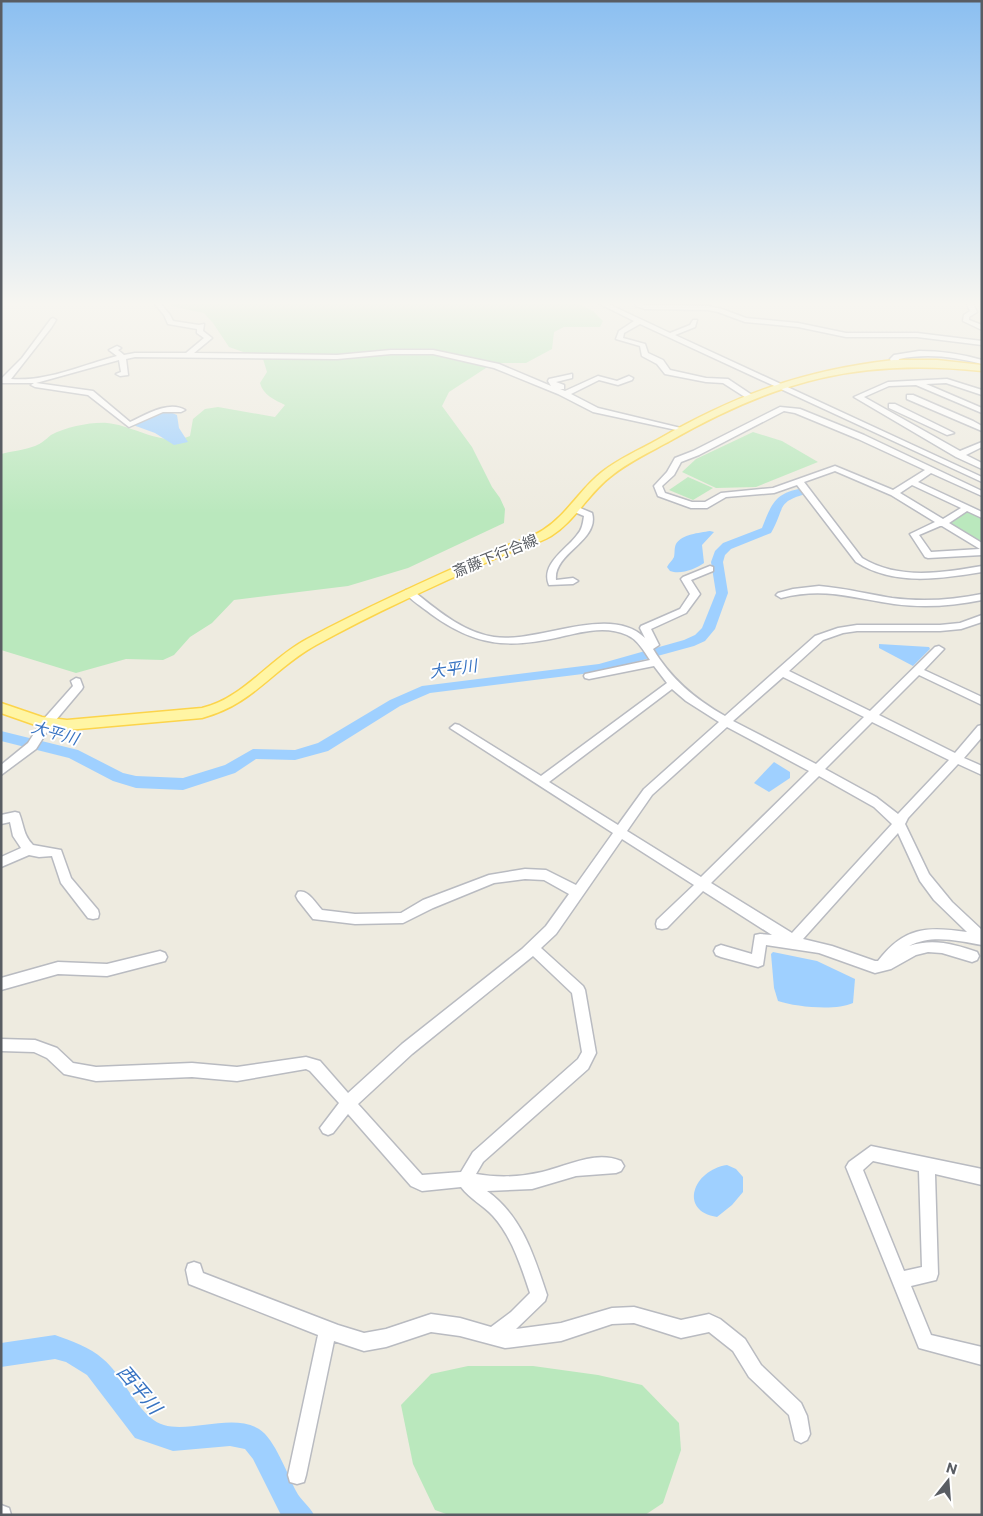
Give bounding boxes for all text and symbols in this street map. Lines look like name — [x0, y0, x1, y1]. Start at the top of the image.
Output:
street label: 斎藤下行合線 — [450, 530, 540, 580]
water label: 大平川 — [428, 655, 480, 681]
water label: 大平川 — [29, 716, 83, 748]
water label: 西平川 — [113, 1360, 168, 1420]
north arrow — [923, 1456, 973, 1506]
text: N — [944, 1458, 959, 1478]

